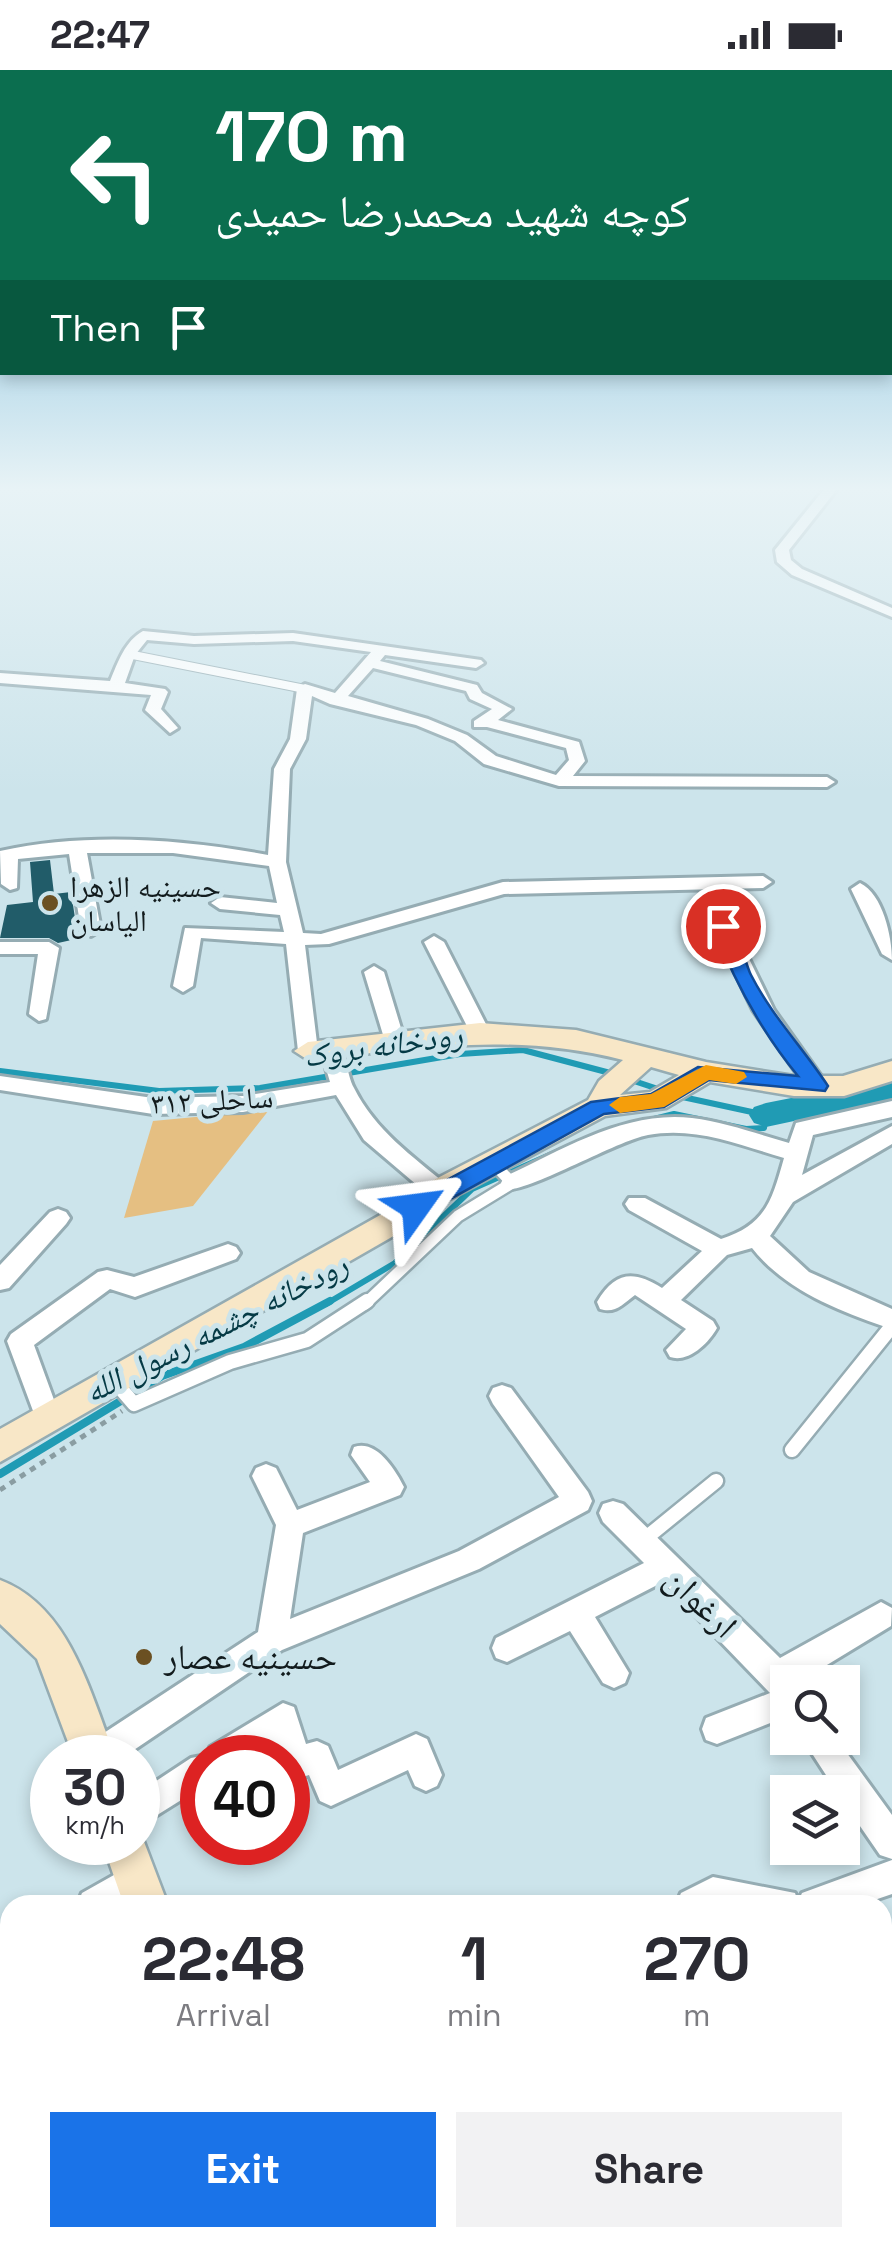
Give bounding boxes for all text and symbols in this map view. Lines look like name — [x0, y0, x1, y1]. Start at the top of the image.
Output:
text: 22:47 — [50, 11, 150, 59]
text: 170 m — [215, 92, 408, 181]
icon: left — [50, 110, 180, 240]
text: کوچه شهید محمدرضا حمیدی — [215, 183, 690, 240]
icon: arrive — [161, 300, 216, 355]
text: Then — [50, 304, 141, 352]
place label: حسینیه الزهرا الیاسان — [70, 867, 221, 940]
pin — [681, 884, 766, 969]
marker: حسینیه الزهرا الیاسان — [39, 892, 61, 914]
icon: arrive — [696, 899, 751, 954]
water label: رودخانه بروک — [301, 1014, 465, 1076]
street label: ساحلی ۳۱۲ — [150, 1077, 274, 1123]
position arrow — [364, 1155, 468, 1259]
water label: رودخانه چشمه رسول الله — [78, 1244, 354, 1412]
street label: ارغوان — [655, 1557, 747, 1647]
place label: حسینیه عصار — [163, 1635, 337, 1679]
marker: حسینیه عصار — [133, 1646, 155, 1668]
map controls — [770, 1665, 860, 1865]
button: search — [770, 1665, 860, 1755]
speed limit sign: 40 — [180, 1735, 310, 1865]
text: 30 — [64, 1756, 126, 1820]
button: layers — [770, 1775, 860, 1865]
text: km/h — [65, 1809, 125, 1841]
text: 22:48 — [142, 1921, 305, 1998]
text: 1 — [461, 1921, 488, 1998]
text: 270 — [643, 1921, 750, 1998]
text: Arrival — [176, 1995, 271, 2035]
text: min — [447, 1995, 502, 2035]
text: m — [683, 1995, 711, 2035]
button: Exit — [50, 2112, 436, 2227]
button: Share — [456, 2112, 842, 2227]

